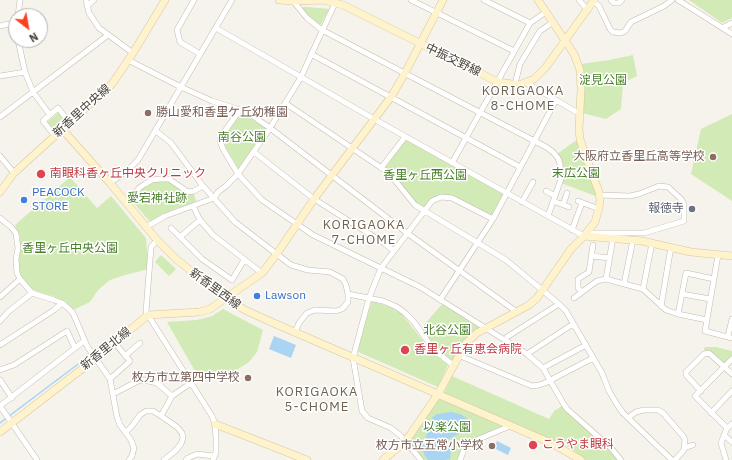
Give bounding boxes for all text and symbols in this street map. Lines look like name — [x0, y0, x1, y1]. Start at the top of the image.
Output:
north arrow — [8, 8, 48, 48]
text: N — [27, 29, 41, 45]
street label: 中振交野線 — [423, 40, 483, 80]
park label: 淀見公園 — [579, 74, 627, 88]
street label: 新香里中央線 — [50, 82, 114, 140]
district label: KORIGAOKA 8-CHOME — [482, 83, 564, 114]
place label: 勝山愛和香里ケ丘幼稚園 — [156, 106, 288, 120]
marker: 勝山愛和香里ケ丘幼稚園 — [143, 108, 153, 118]
park label: 南谷公園 — [218, 131, 266, 145]
place label: 大阪府立香里丘高等学校 — [573, 150, 705, 164]
marker: 大阪府立香里丘高等学校 — [708, 152, 718, 162]
place label: 南眼科香ヶ丘中央クリニック — [50, 167, 206, 181]
park label: 末広公園 — [552, 167, 600, 181]
marker: 南眼科香ヶ丘中央クリニック — [35, 168, 47, 180]
park label: 香里ヶ丘西公園 — [383, 169, 467, 183]
place label: PEACOCK STORE — [32, 186, 85, 214]
park label: 愛宕神社跡 — [127, 192, 187, 206]
marker: PEACOCK STORE — [19, 195, 29, 205]
place label: 報徳寺 — [648, 202, 684, 216]
marker: 報徳寺 — [687, 204, 697, 214]
district label: KORIGAOKA 7-CHOME — [323, 217, 405, 248]
park label: 香里ヶ丘中央公園 — [22, 242, 118, 256]
street label: 新香里西線 — [186, 266, 244, 312]
place label: Lawson — [265, 289, 306, 303]
marker: Lawson — [252, 291, 262, 301]
park label: 北谷公園 — [423, 324, 471, 338]
street label: 新香里北線 — [78, 325, 134, 373]
place label: 香里ヶ丘有恵会病院 — [414, 343, 522, 357]
marker: 香里ヶ丘有恵会病院 — [399, 344, 411, 356]
place label: 枚方市立第四中学校 — [132, 371, 240, 385]
marker: 枚方市立第四中学校 — [243, 373, 253, 383]
district label: KORIGAOKA 5-CHOME — [276, 384, 358, 415]
park label: 以楽公園 — [423, 421, 471, 435]
place label: こうやま眼科 — [542, 438, 614, 452]
place label: 枚方市立五常小学校 — [376, 439, 484, 453]
marker: こうやま眼科 — [527, 439, 539, 451]
marker: 枚方市立五常小学校 — [487, 441, 497, 451]

